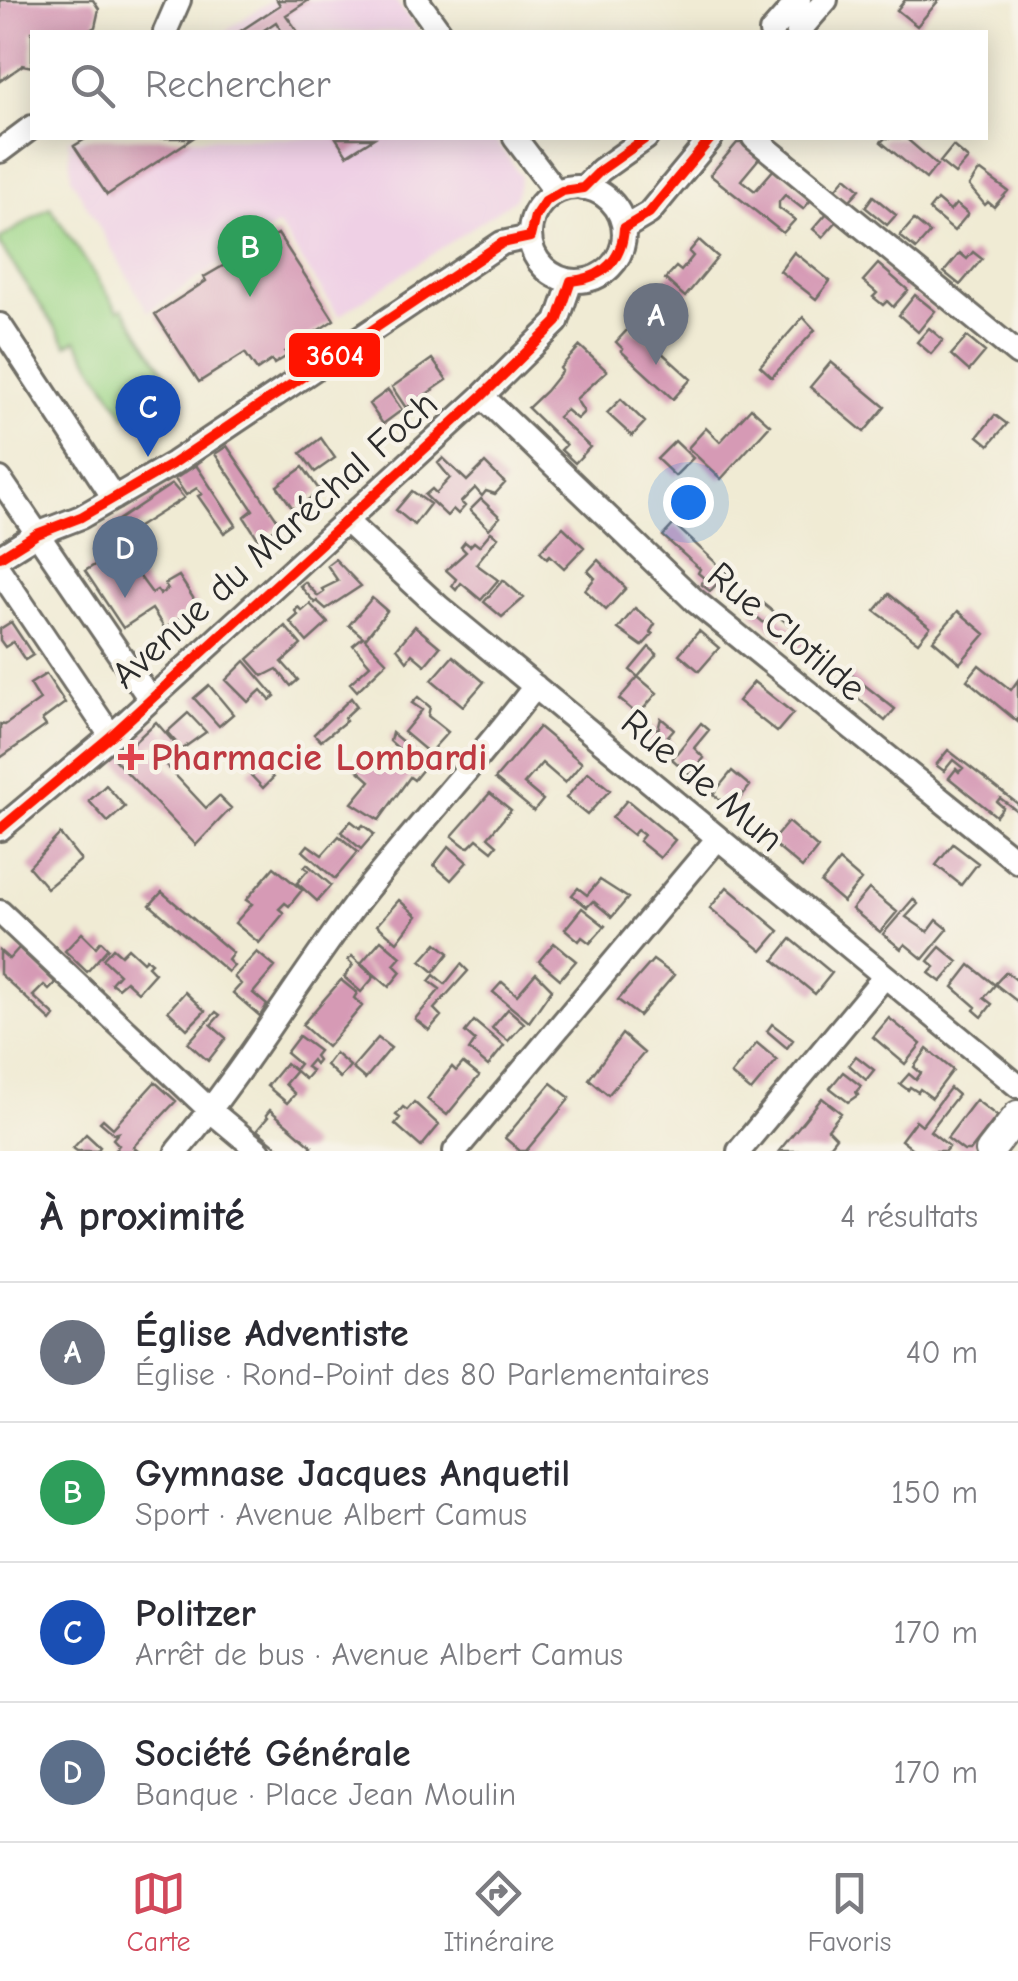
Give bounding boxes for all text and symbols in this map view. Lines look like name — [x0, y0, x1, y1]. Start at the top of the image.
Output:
search box — [30, 30, 988, 140]
icon: search — [65, 58, 120, 113]
text: Rechercher — [145, 63, 331, 107]
pin: B — [218, 214, 282, 297]
pin: A — [624, 282, 688, 365]
line badge: 3604 — [287, 331, 382, 379]
text: 3604 — [306, 340, 364, 372]
pin: C — [116, 374, 180, 457]
street label: Avenue du Maréchal Foch — [103, 382, 447, 698]
your location — [663, 477, 714, 528]
pin: D — [92, 516, 158, 598]
street label: Rue Clotilde — [699, 553, 874, 710]
street label: Rue de Mun — [612, 700, 792, 861]
place label: Pharmacie Lombardi — [151, 736, 487, 780]
marker: Pharmacie Lombardi — [120, 746, 142, 768]
text: À proximité — [40, 1192, 245, 1241]
text: 4 résultats — [840, 1198, 978, 1235]
text: Église Adventiste — [135, 1312, 409, 1356]
text: A — [64, 1334, 81, 1371]
text: 40 m — [906, 1334, 978, 1371]
text: Église · Rond-Point des 80 Parlementaires — [135, 1356, 709, 1393]
text: Gymnase Jacques Anquetil — [135, 1452, 570, 1496]
text: B — [63, 1474, 82, 1511]
text: 150 m — [891, 1474, 978, 1511]
text: Sport · Avenue Albert Camus — [135, 1496, 527, 1533]
text: Politzer — [135, 1592, 256, 1636]
text: C — [63, 1614, 82, 1651]
text: 170 m — [894, 1614, 978, 1651]
text: Arrêt de bus · Avenue Albert Camus — [135, 1636, 623, 1673]
text: Société Générale — [135, 1732, 411, 1776]
text: D — [63, 1754, 82, 1791]
text: 170 m — [894, 1754, 978, 1791]
text: Banque · Place Jean Moulin — [135, 1776, 516, 1813]
tab: Carte — [127, 1866, 190, 1958]
tab: Itinéraire — [444, 1866, 554, 1958]
tab: Favoris — [807, 1866, 891, 1958]

